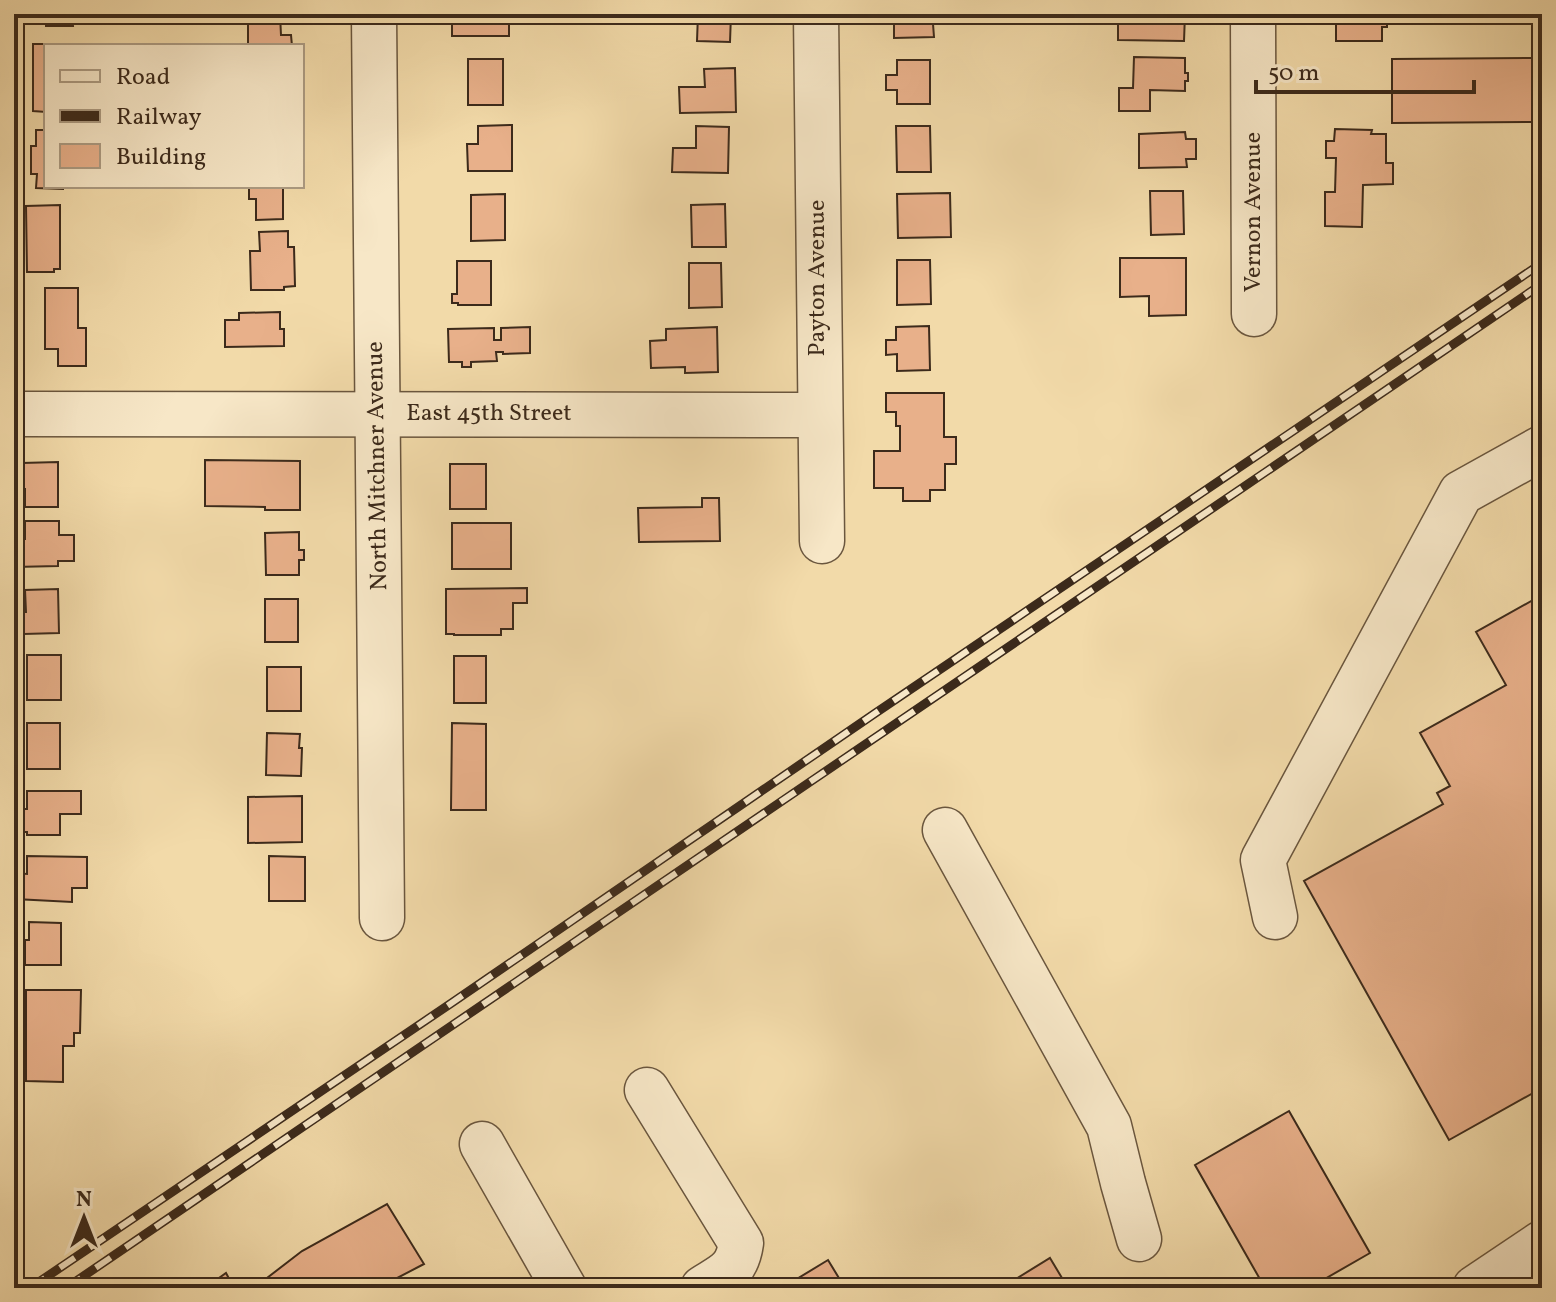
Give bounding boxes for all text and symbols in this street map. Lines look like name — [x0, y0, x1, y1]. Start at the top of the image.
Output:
legend — [44, 44, 304, 188]
scale bar — [1256, 44, 1474, 94]
text: 50 m — [1268, 57, 1320, 91]
text: Road — [116, 61, 170, 95]
text: Railway — [116, 101, 202, 135]
street label: Vernon Avenue — [1237, 132, 1271, 292]
text: Building — [116, 141, 206, 175]
street label: Payton Avenue — [801, 200, 835, 356]
street label: North Mitchner Avenue — [359, 341, 397, 591]
street label: East 45th Street — [406, 397, 572, 431]
north arrow — [44, 1178, 124, 1258]
text: N — [76, 1185, 92, 1216]

